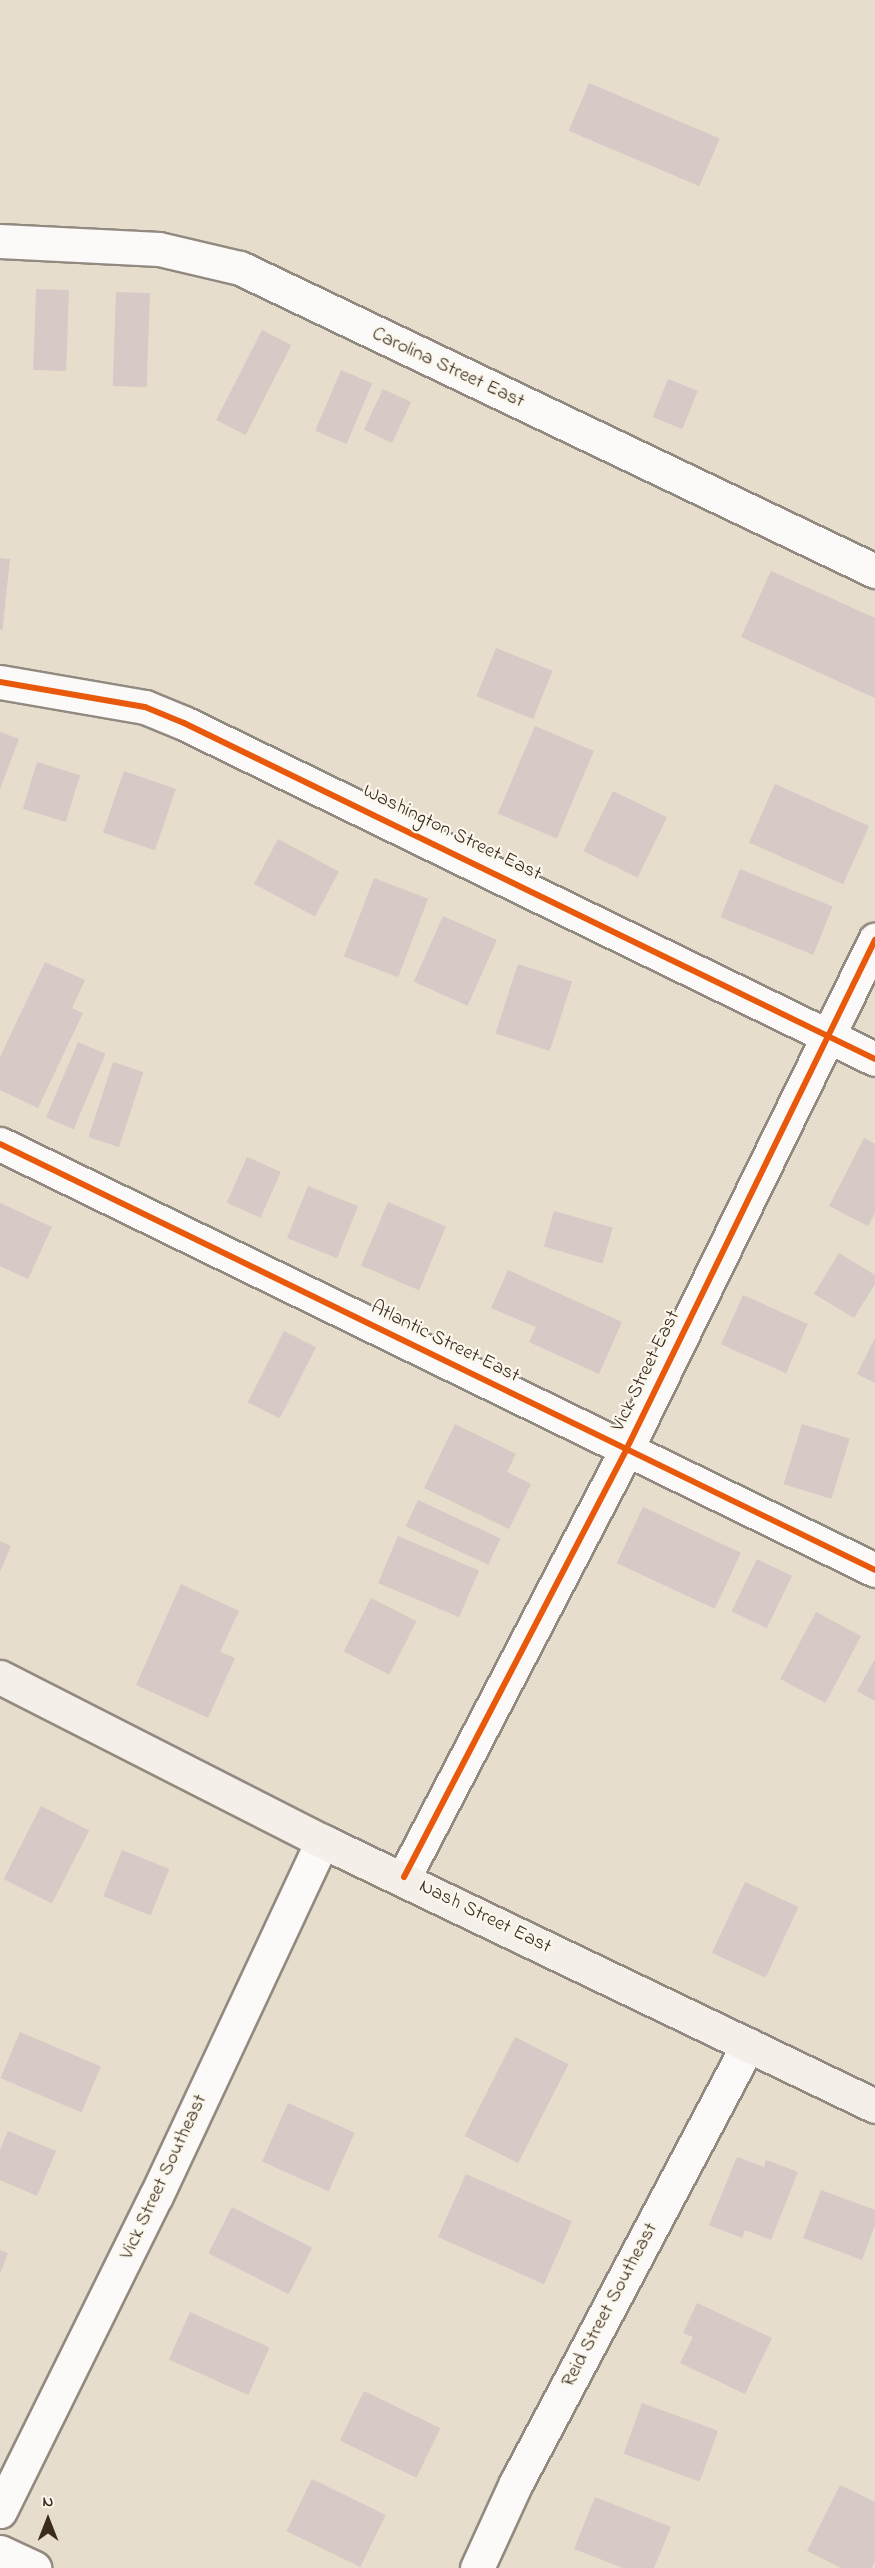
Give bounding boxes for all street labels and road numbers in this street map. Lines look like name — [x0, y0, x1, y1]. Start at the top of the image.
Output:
street label: Carolina Street East — [368, 322, 528, 414]
street label: Washington Street East — [359, 779, 545, 887]
street label: Atlantic Street East — [367, 1296, 523, 1388]
street label: Vick Street East — [606, 1306, 686, 1436]
street label: Nash Street East — [415, 1875, 555, 1959]
street label: Vick Street Southeast — [115, 2091, 213, 2263]
street label: Reid Street Southeast — [557, 2219, 663, 2391]

